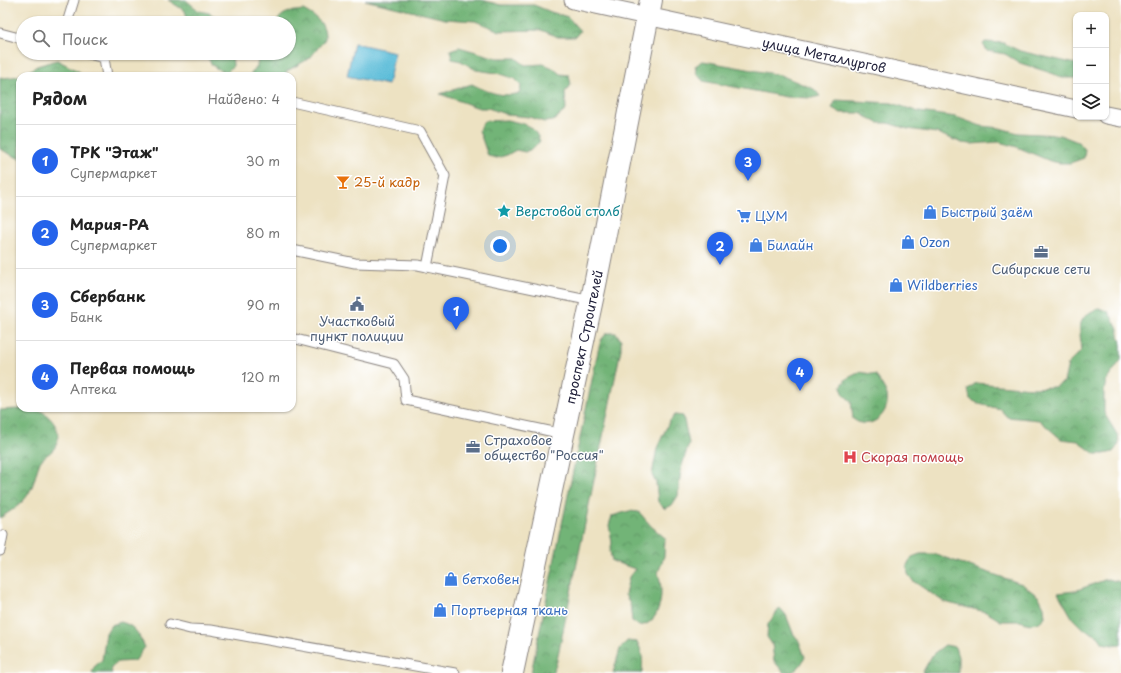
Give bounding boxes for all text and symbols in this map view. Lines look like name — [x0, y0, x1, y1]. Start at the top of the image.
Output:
map controls — [1073, 12, 1109, 120]
button: + — [1073, 12, 1109, 48]
search box — [16, 16, 296, 60]
icon: search — [30, 27, 52, 49]
text: Поиск — [62, 27, 108, 50]
street label: улица Металлургов — [761, 32, 888, 77]
button: − — [1073, 48, 1109, 84]
button: layers — [1073, 84, 1109, 120]
text: Рядом — [32, 85, 87, 111]
text: Найдено: 4 — [208, 89, 280, 108]
text: ТРК "Этаж" — [70, 140, 159, 163]
pin: 3 — [735, 148, 761, 181]
text: 1 — [42, 151, 48, 170]
text: 30 m — [246, 151, 280, 170]
text: Супермаркет — [70, 163, 157, 182]
place label: 25-й кадр — [354, 172, 420, 191]
bar icon: 25-й кадр — [335, 174, 351, 190]
place label: Верстовой столб — [515, 201, 620, 220]
place label: Быстрый заём — [941, 202, 1033, 221]
place icon: Верстовой столб — [496, 203, 512, 219]
shop icon: Быстрый заём — [922, 204, 938, 220]
place label: ЦУМ — [755, 206, 788, 225]
supermarket icon: ЦУМ — [736, 208, 752, 224]
text: Мария-РА — [70, 212, 149, 235]
text: 2 — [40, 223, 50, 242]
text: 80 m — [246, 223, 280, 242]
pin: 2 — [707, 232, 733, 265]
place label: Ozon — [919, 232, 950, 251]
shop icon: Ozon — [900, 234, 916, 250]
text: Супермаркет — [70, 235, 157, 254]
place label: Билайн — [767, 235, 814, 254]
your location — [490, 236, 510, 256]
shop icon: Билайн — [748, 237, 764, 253]
office icon: Сибирские сети — [1033, 244, 1049, 260]
place label: Сибирские сети — [992, 259, 1090, 278]
street label: проспект Строителей — [560, 268, 607, 406]
place label: Wildberries — [907, 275, 978, 294]
shop icon: Wildberries — [888, 277, 904, 293]
text: Сбербанк — [70, 284, 145, 307]
text: 3 — [41, 295, 49, 314]
text: 90 m — [247, 295, 280, 314]
public building icon: Участковый пункт полиции — [349, 296, 365, 312]
pin: 1 — [443, 297, 469, 330]
text: Банк — [70, 307, 102, 326]
place label: Участковый пункт полиции — [310, 311, 404, 345]
text: Первая помощь — [70, 356, 195, 379]
pin: 4 — [787, 358, 813, 391]
text: 4 — [41, 367, 49, 386]
text: 120 m — [241, 367, 280, 386]
text: Аптека — [70, 379, 117, 398]
place label: Страховое общество "Россия" — [484, 430, 604, 464]
office icon: Страховое общество "Россия" — [465, 439, 481, 455]
place label: Скорая помощь — [861, 447, 964, 466]
hospital icon: Скорая помощь — [842, 449, 858, 465]
place label: бетховен — [462, 569, 520, 588]
shop icon: бетховен — [443, 571, 459, 587]
place label: Портьерная ткань — [451, 600, 568, 619]
shop icon: Портьерная ткань — [432, 602, 448, 618]

